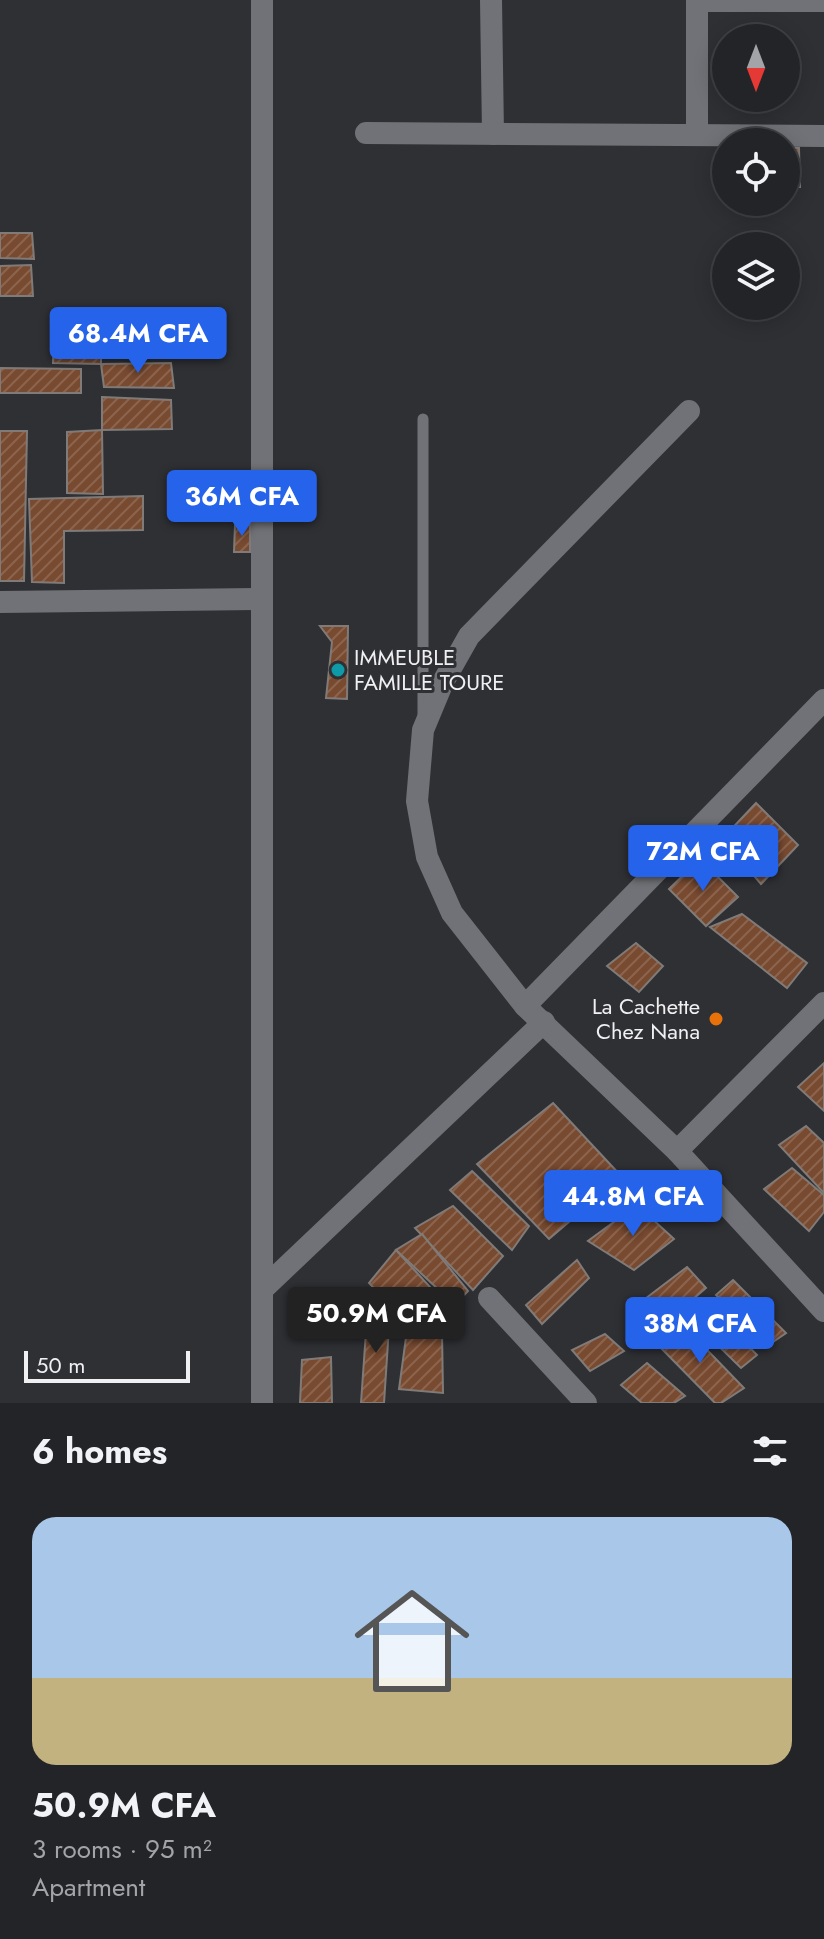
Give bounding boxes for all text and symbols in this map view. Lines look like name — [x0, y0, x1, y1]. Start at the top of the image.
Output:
north arrow — [712, 24, 800, 112]
map controls — [712, 24, 800, 320]
button: locate — [712, 128, 800, 216]
button: layers — [712, 232, 800, 320]
pin: 68.4M CFA — [46, 307, 230, 375]
text: 68.4M CFA — [68, 314, 208, 352]
pin: 36M CFA — [168, 470, 316, 538]
text: 36M CFA — [185, 477, 299, 515]
place label: IMMEUBLE FAMILLE TOURE — [354, 641, 504, 698]
marker: IMMEUBLE FAMILLE TOURE — [329, 661, 347, 679]
pin: 72M CFA — [629, 825, 777, 893]
text: 72M CFA — [646, 832, 760, 870]
place label: La Cachette Chez Nana — [592, 990, 700, 1047]
marker: La Cachette Chez Nana — [707, 1010, 725, 1028]
pin: 44.8M CFA — [541, 1170, 725, 1238]
text: 44.8M CFA — [562, 1177, 704, 1215]
pin: 50.9M CFA — [284, 1287, 468, 1355]
text: 50.9M CFA — [306, 1294, 446, 1332]
pin: 38M CFA — [626, 1297, 774, 1365]
text: 38M CFA — [643, 1304, 757, 1342]
scale bar — [24, 1347, 190, 1383]
text: 50 m — [36, 1349, 85, 1381]
text: 6 homes — [32, 1427, 167, 1476]
icon: filters — [748, 1429, 792, 1473]
icon: home — [340, 1569, 484, 1713]
text: 50.9M CFA — [32, 1781, 216, 1830]
text: 3 rooms · 95 m² — [32, 1830, 212, 1868]
text: Apartment — [32, 1868, 145, 1906]

